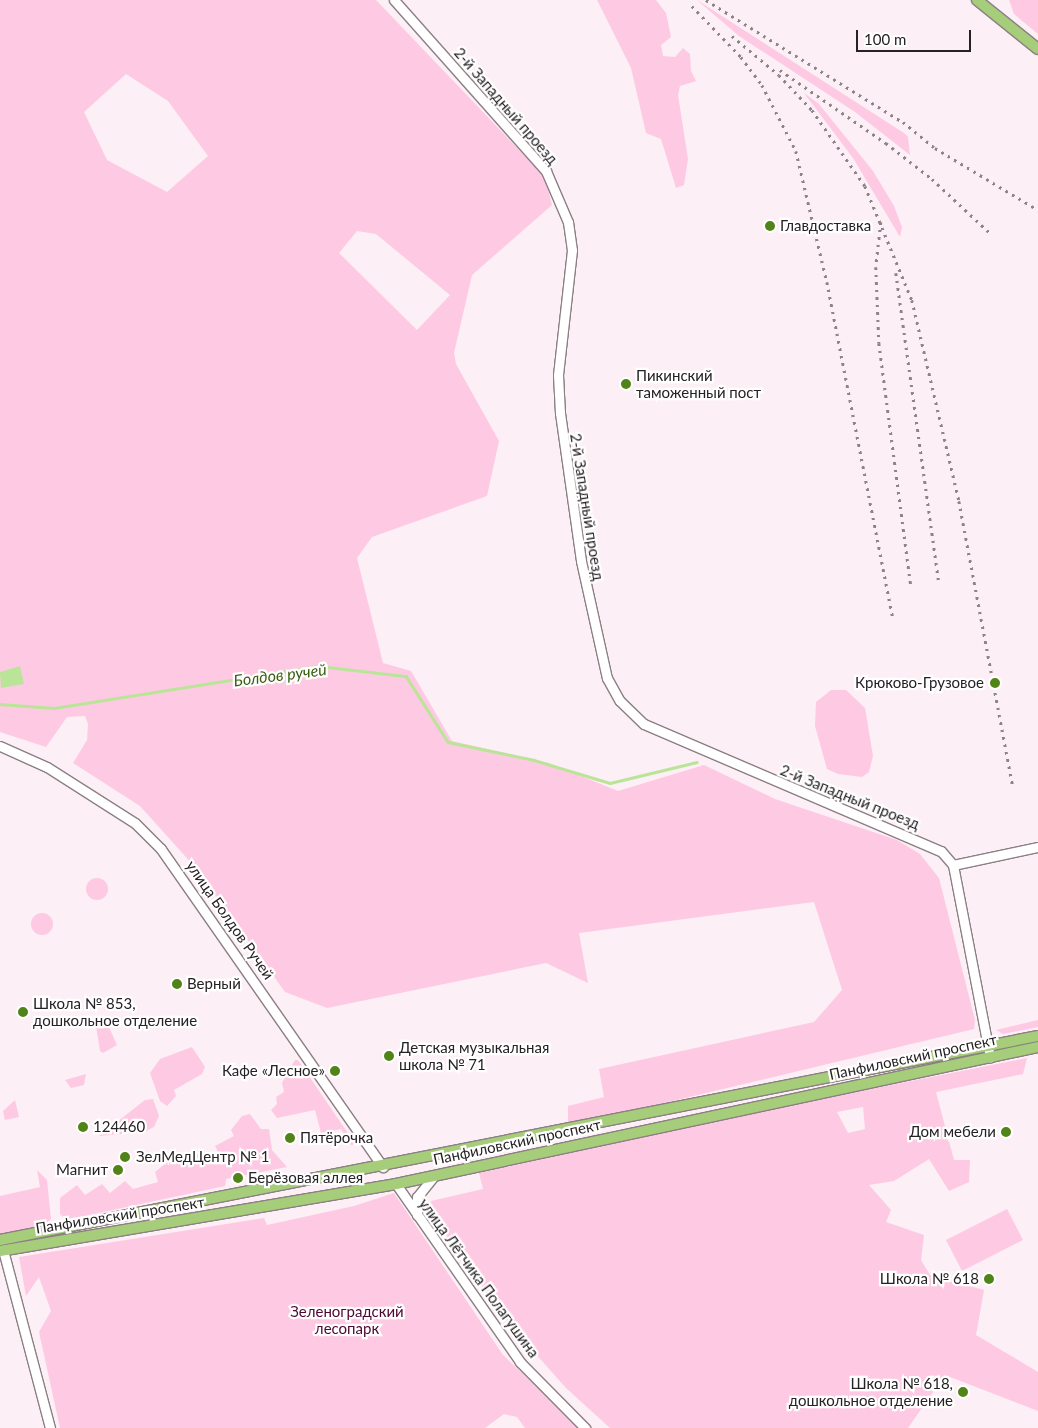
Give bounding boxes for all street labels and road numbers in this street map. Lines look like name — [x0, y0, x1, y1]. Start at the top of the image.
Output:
street label: 2-й Западный проезд — [450, 44, 562, 168]
street label: 2-й Западный проезд — [566, 432, 608, 582]
street label: 2-й Западный проезд — [778, 761, 922, 833]
street label: улица Болдов Ручей — [182, 857, 278, 983]
street label: Панфиловский проспект — [828, 1030, 998, 1084]
street label: Панфиловский проспект — [432, 1115, 602, 1169]
street label: Панфиловский проспект — [34, 1193, 206, 1237]
street label: улица Лётчика Полагушина — [415, 1195, 543, 1361]

